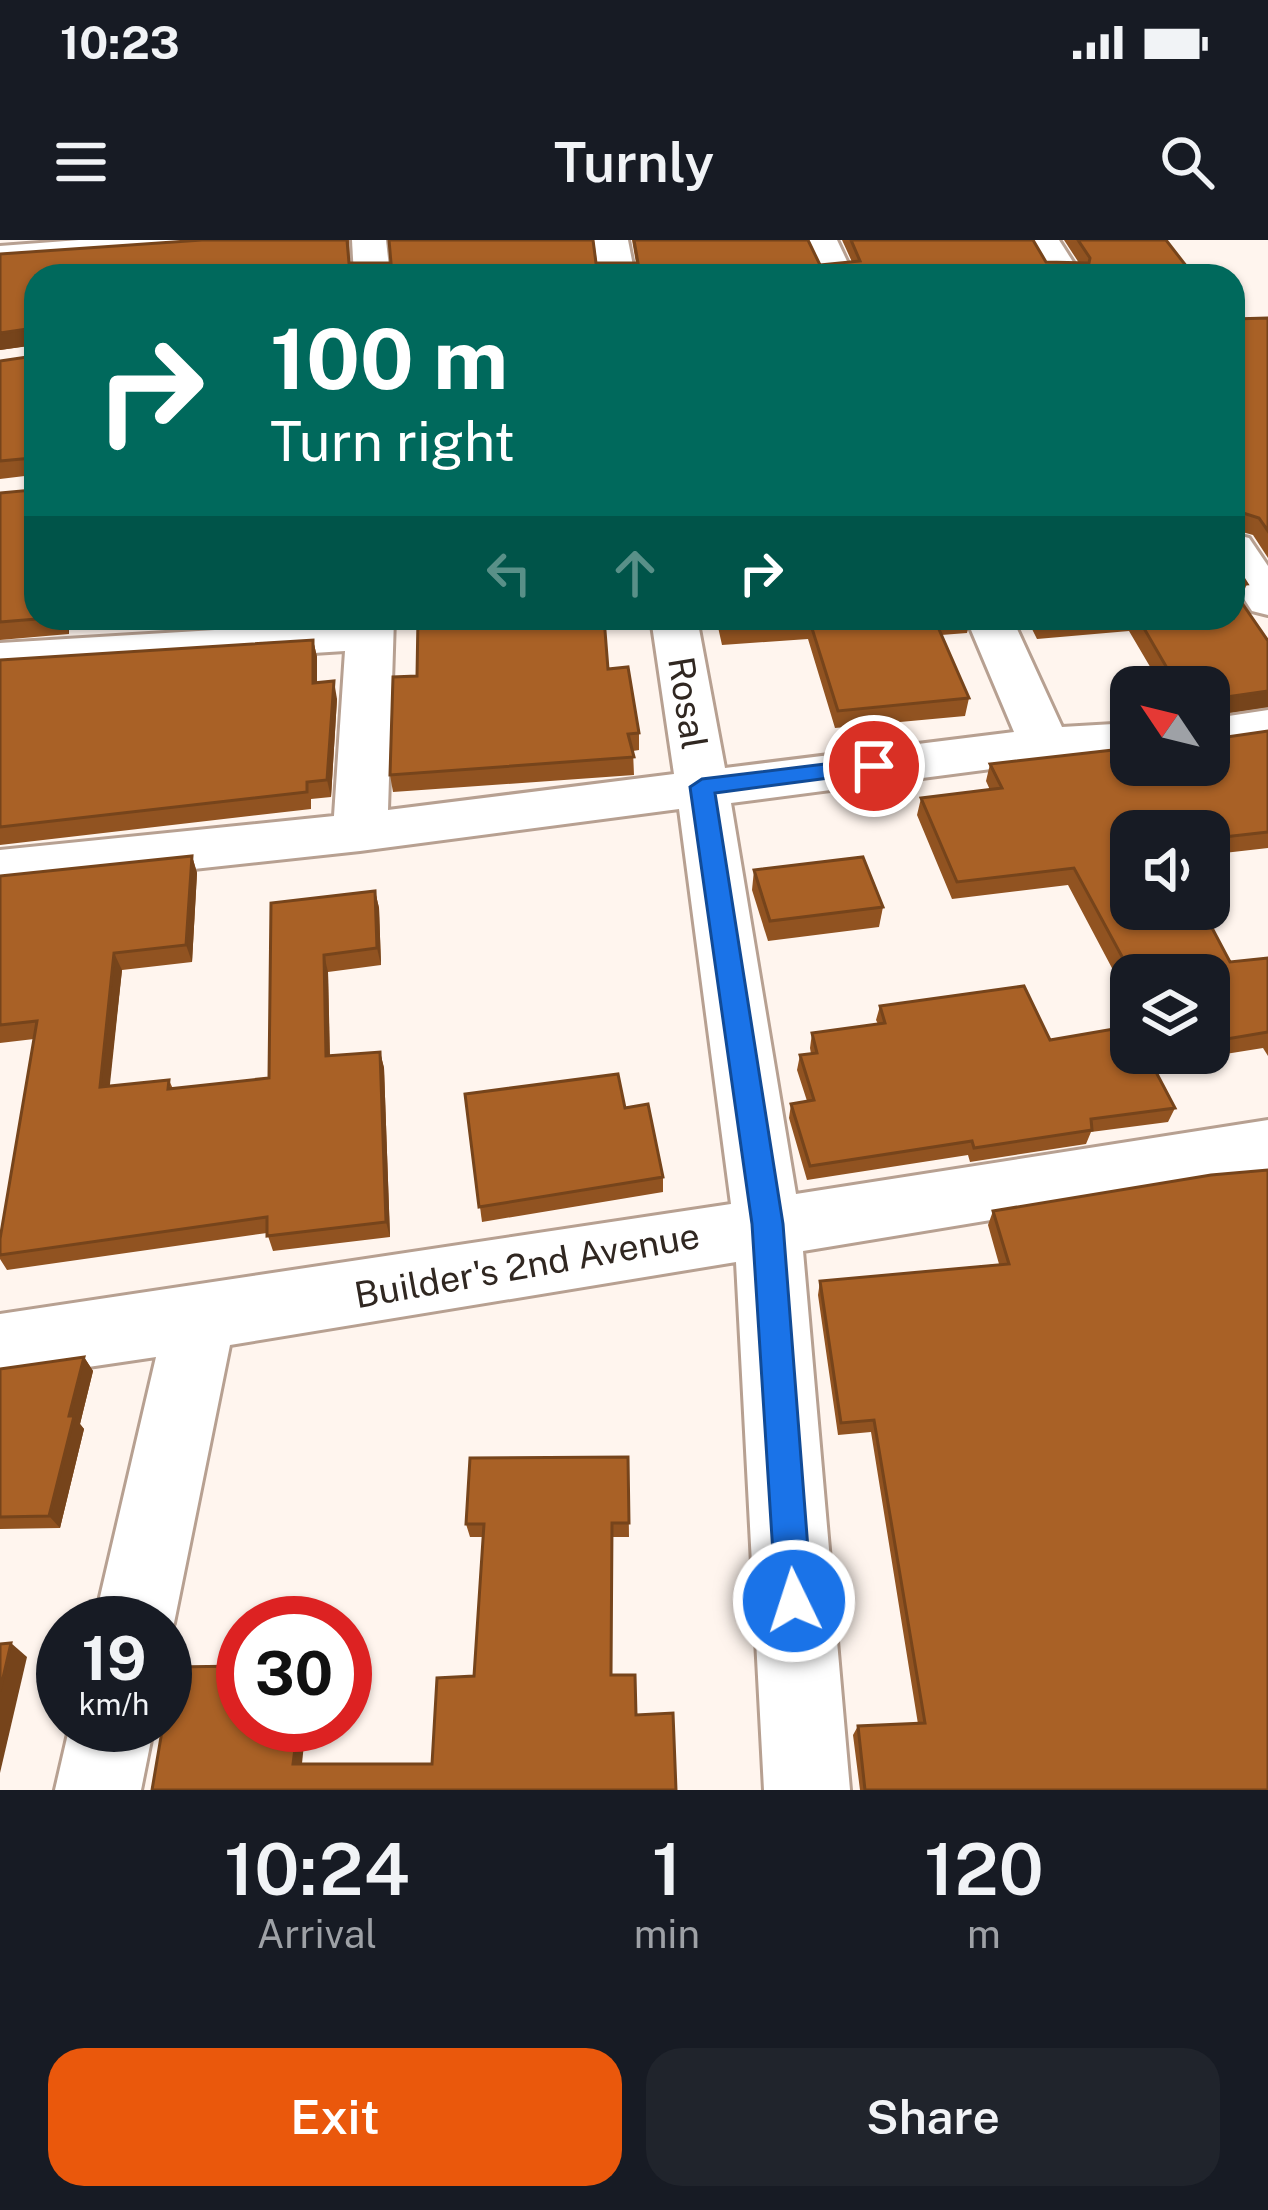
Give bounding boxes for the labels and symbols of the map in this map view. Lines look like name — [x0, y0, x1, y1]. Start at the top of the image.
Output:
street label: Rosal — [660, 654, 716, 752]
north arrow — [1110, 666, 1230, 786]
pin — [823, 715, 925, 817]
street label: Builder's 2nd Avenue — [351, 1214, 703, 1316]
position arrow — [731, 1538, 857, 1664]
speed limit sign: 30 — [216, 1596, 372, 1752]

